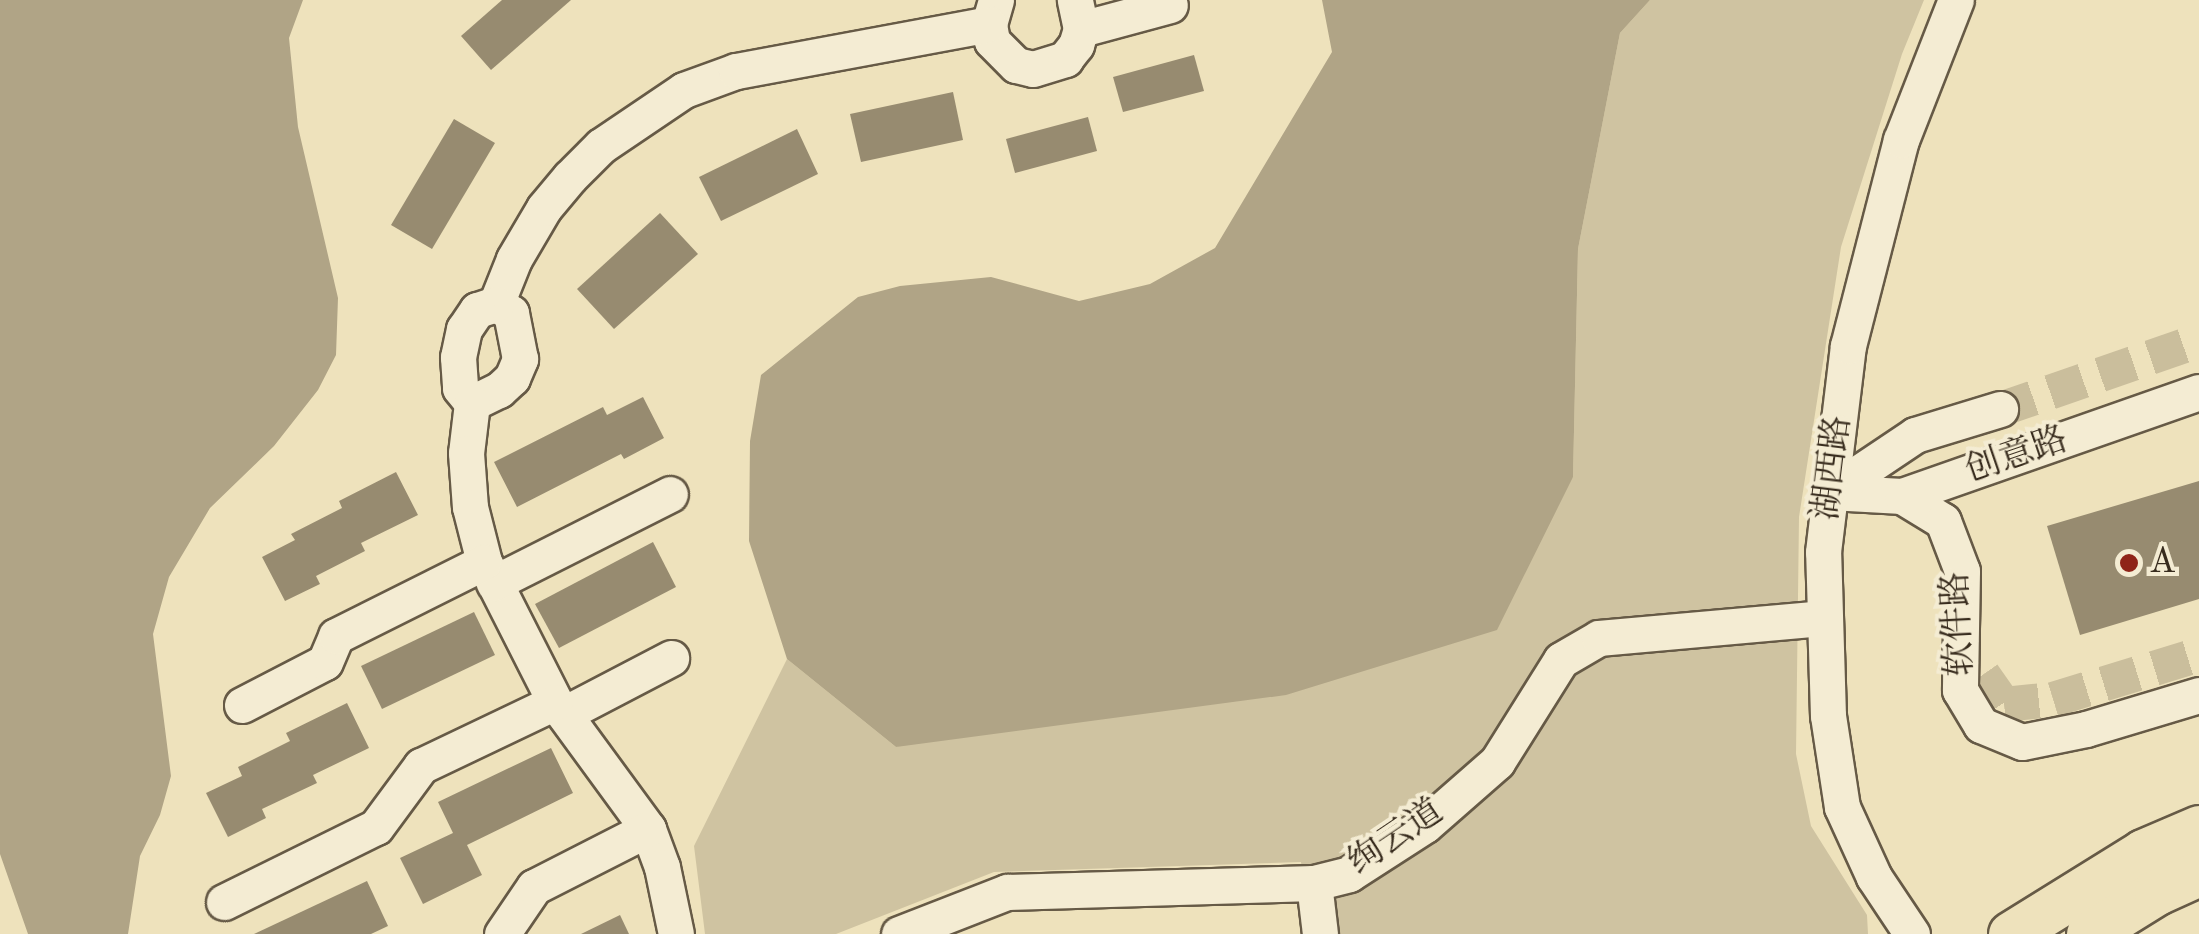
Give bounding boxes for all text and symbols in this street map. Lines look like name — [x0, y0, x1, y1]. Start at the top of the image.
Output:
street label: 湖西路 — [1806, 413, 1860, 523]
street label: 创意路 — [1961, 419, 2073, 493]
place label: A — [2149, 542, 2176, 584]
marker: A — [2118, 552, 2140, 574]
street label: 软件路 — [1935, 570, 1983, 678]
street label: 绚云道 — [1341, 791, 1451, 885]

